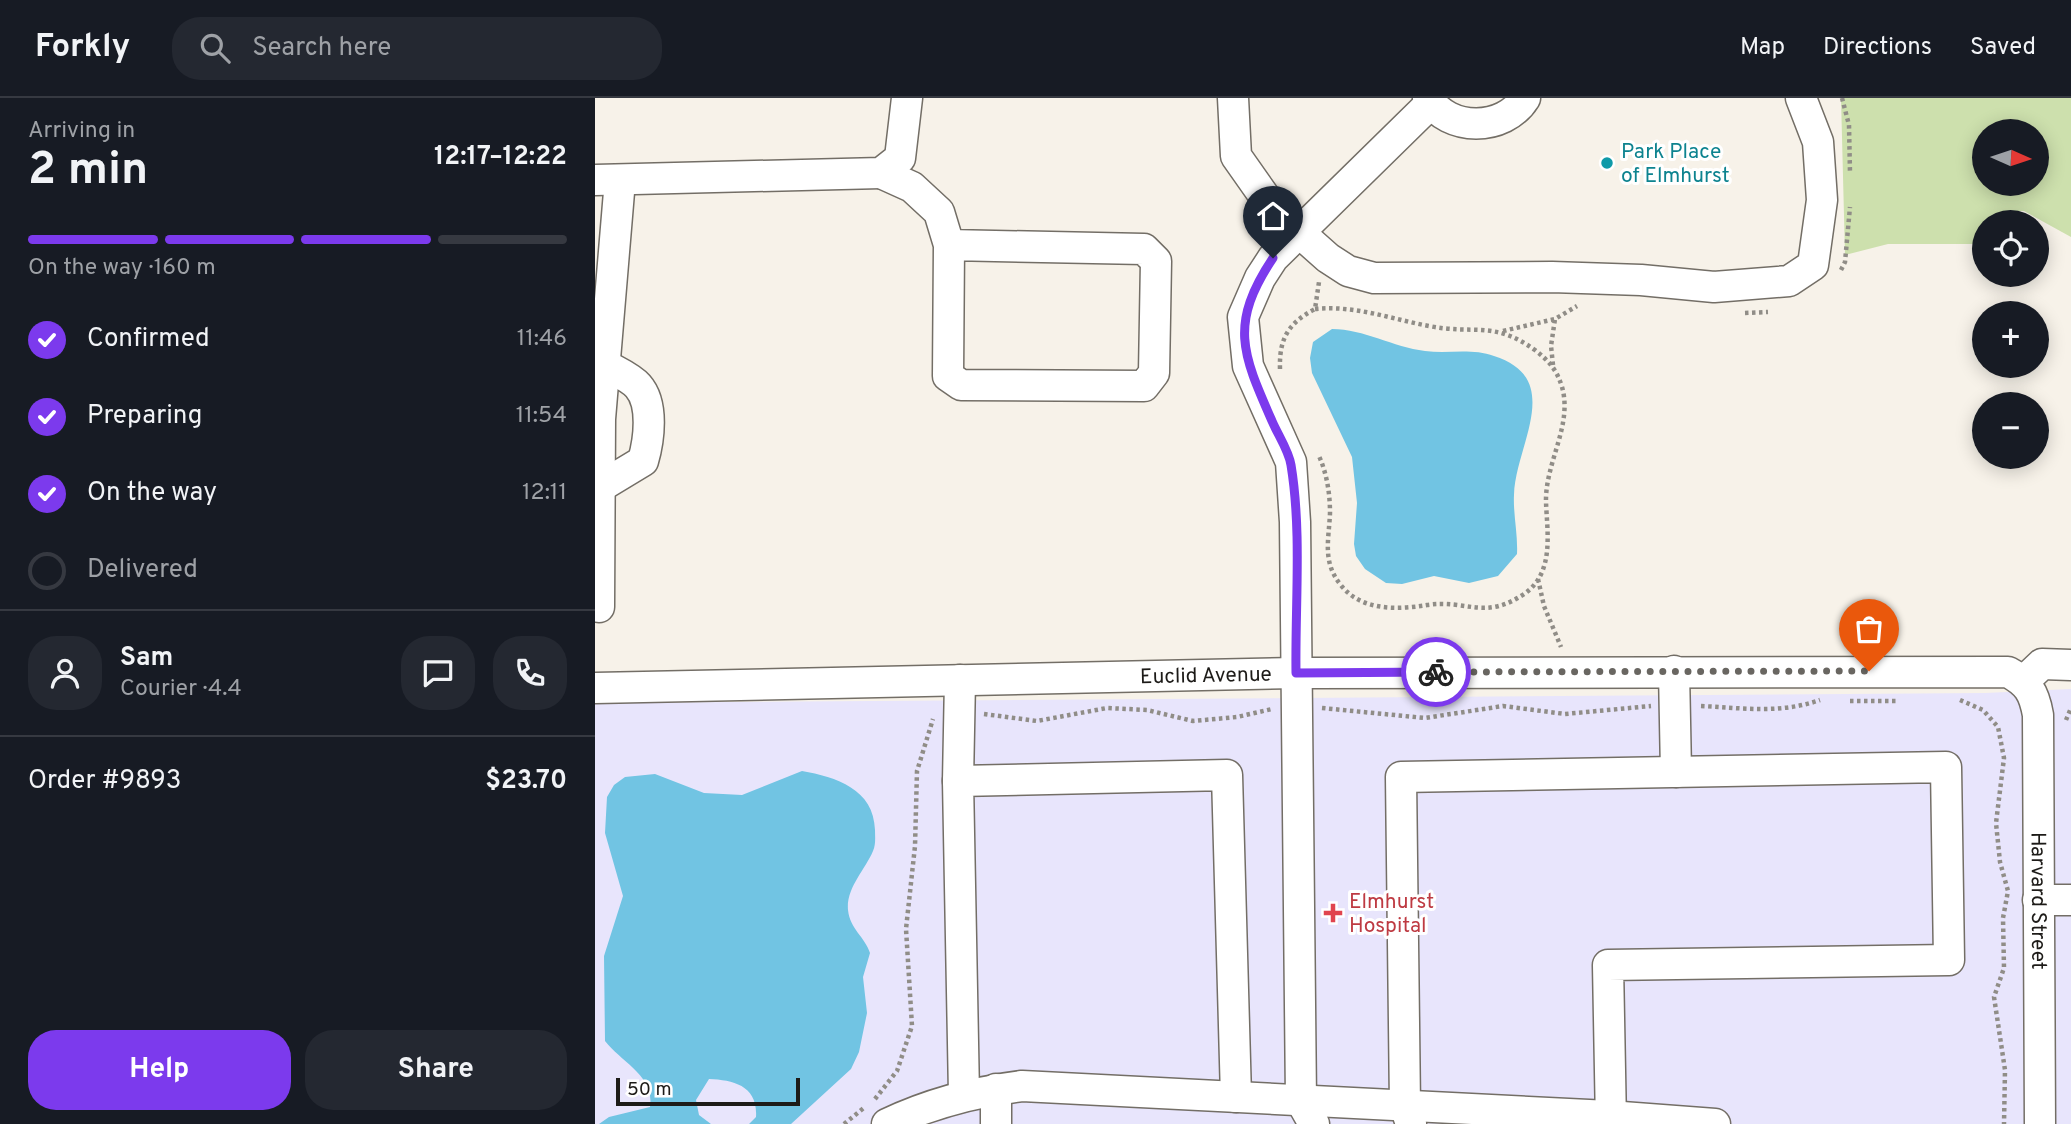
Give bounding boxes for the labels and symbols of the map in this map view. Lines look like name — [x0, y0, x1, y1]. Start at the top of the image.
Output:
north arrow — [1972, 119, 2049, 196]
place label: Park Place of Elmhurst — [1621, 139, 1730, 190]
marker: Park Place of Elmhurst — [1599, 155, 1615, 171]
pin — [1243, 186, 1303, 258]
pin — [1839, 599, 1899, 671]
courier — [1401, 637, 1471, 707]
street label: Euclid Avenue — [1140, 662, 1272, 691]
street label: Harvard Street — [2024, 832, 2051, 970]
place label: Elmhurst Hospital — [1349, 889, 1434, 940]
marker: Elmhurst Hospital — [1323, 903, 1343, 923]
scale bar — [616, 1075, 800, 1107]

